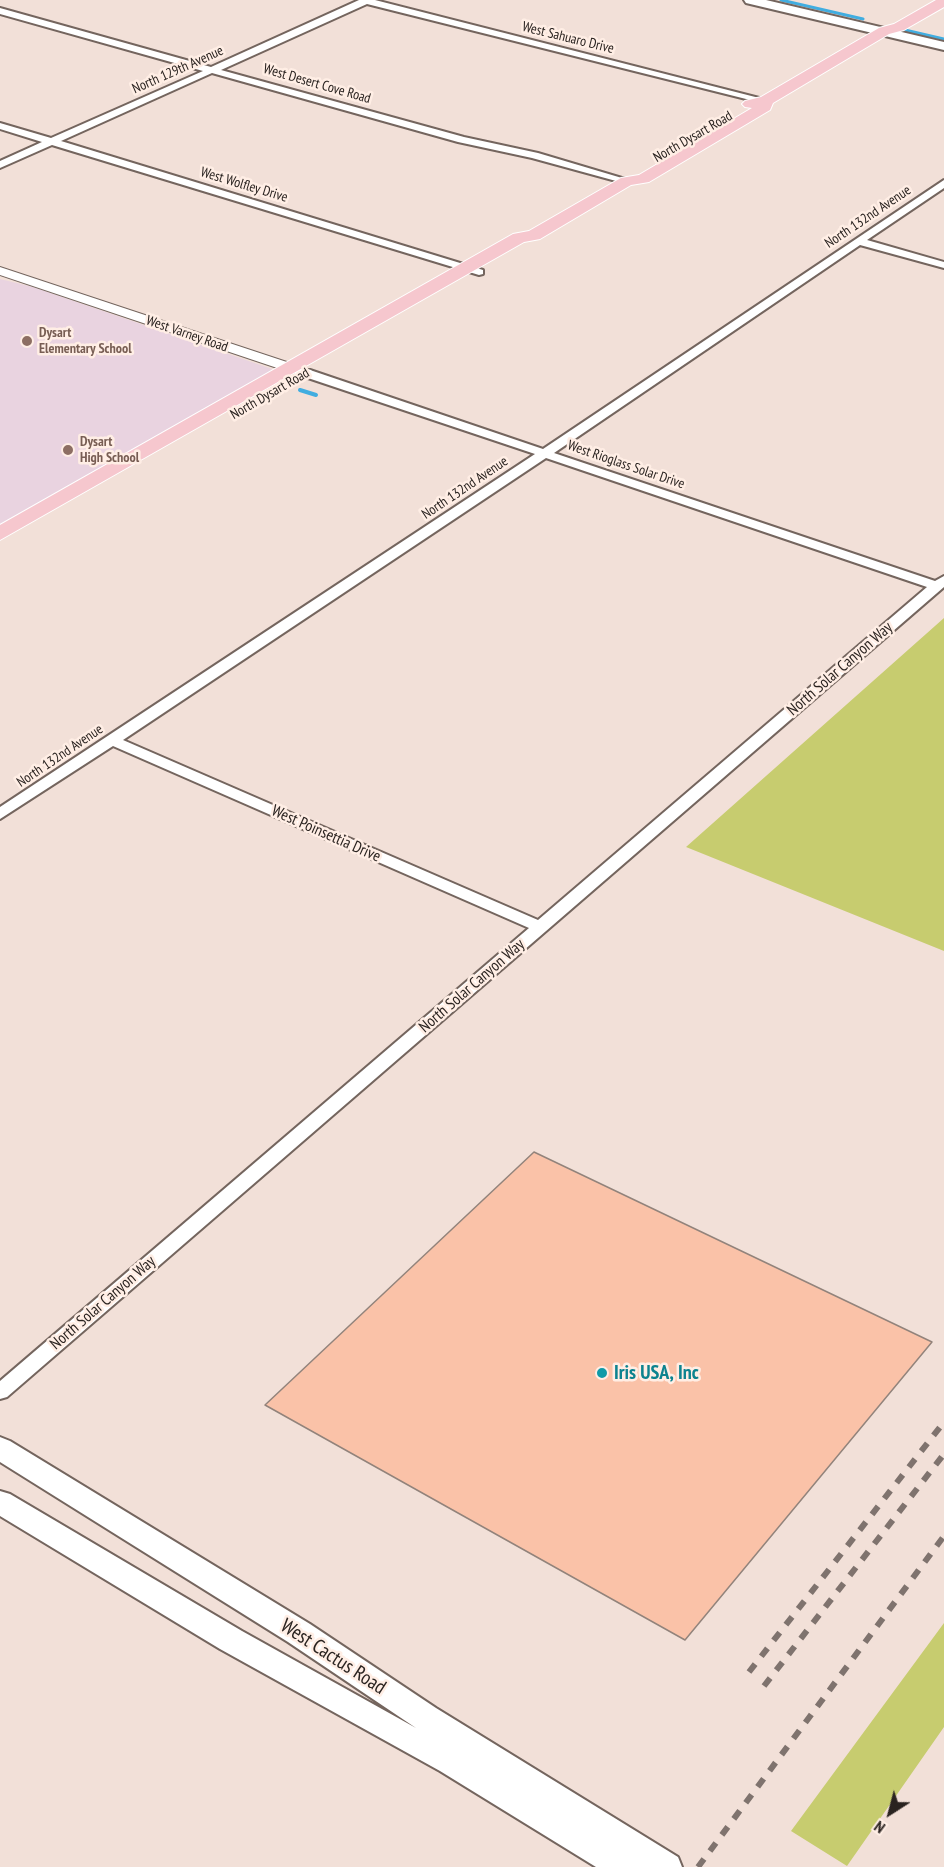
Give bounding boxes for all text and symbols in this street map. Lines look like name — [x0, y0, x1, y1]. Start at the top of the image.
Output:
street label: West Sahuaro Drive — [520, 18, 616, 58]
street label: North 129th Avenue — [130, 42, 226, 98]
street label: West Desert Cove Road — [261, 61, 373, 107]
street label: North Dysart Road — [651, 108, 735, 166]
street label: West Wolfley Drive — [198, 164, 290, 206]
street label: North 132nd Avenue — [822, 182, 914, 252]
street label: West Varney Road — [144, 312, 230, 356]
place label: Dysart Elementary School — [39, 325, 132, 358]
marker: Dysart Elementary School — [20, 334, 34, 348]
street label: North Dysart Road — [228, 365, 312, 423]
place label: Dysart High School — [80, 434, 139, 466]
street label: West Rioglass Solar Drive — [565, 437, 687, 493]
marker: Dysart High School — [61, 443, 75, 457]
street label: North 132nd Avenue — [419, 453, 511, 523]
street label: North Solar Canyon Way — [783, 618, 897, 720]
street label: North 132nd Avenue — [14, 721, 106, 791]
street label: West Poinsettia Drive — [269, 801, 383, 867]
street label: North Solar Canyon Way — [415, 935, 529, 1037]
street label: North Solar Canyon Way — [46, 1252, 160, 1354]
place label: Iris USA, Inc — [614, 1361, 699, 1385]
marker: Iris USA, Inc — [595, 1366, 609, 1380]
street label: West Cactus Road — [276, 1614, 390, 1700]
north arrow — [860, 1783, 920, 1843]
text: N — [870, 1817, 889, 1838]

